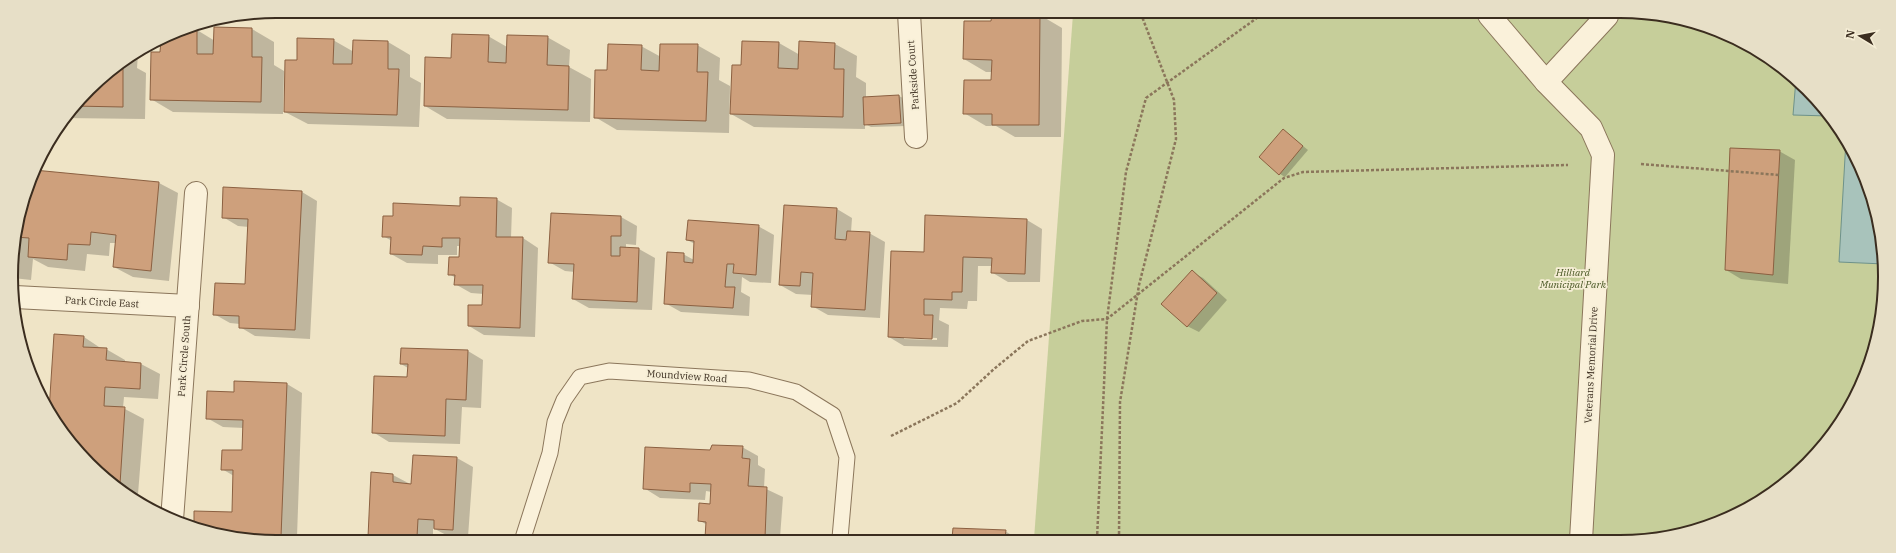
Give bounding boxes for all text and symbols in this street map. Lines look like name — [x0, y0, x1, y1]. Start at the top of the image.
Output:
north arrow — [1840, 16, 1880, 56]
text: N — [1843, 28, 1858, 40]
street label: Parkside Court — [904, 39, 922, 110]
park label: Hilliard Municipal Park — [1539, 266, 1607, 291]
street label: Park Circle East — [65, 294, 140, 310]
street label: Veterans Memorial Drive — [1581, 306, 1601, 424]
street label: Park Circle South — [175, 315, 193, 397]
street label: Moundview Road — [646, 367, 728, 385]

